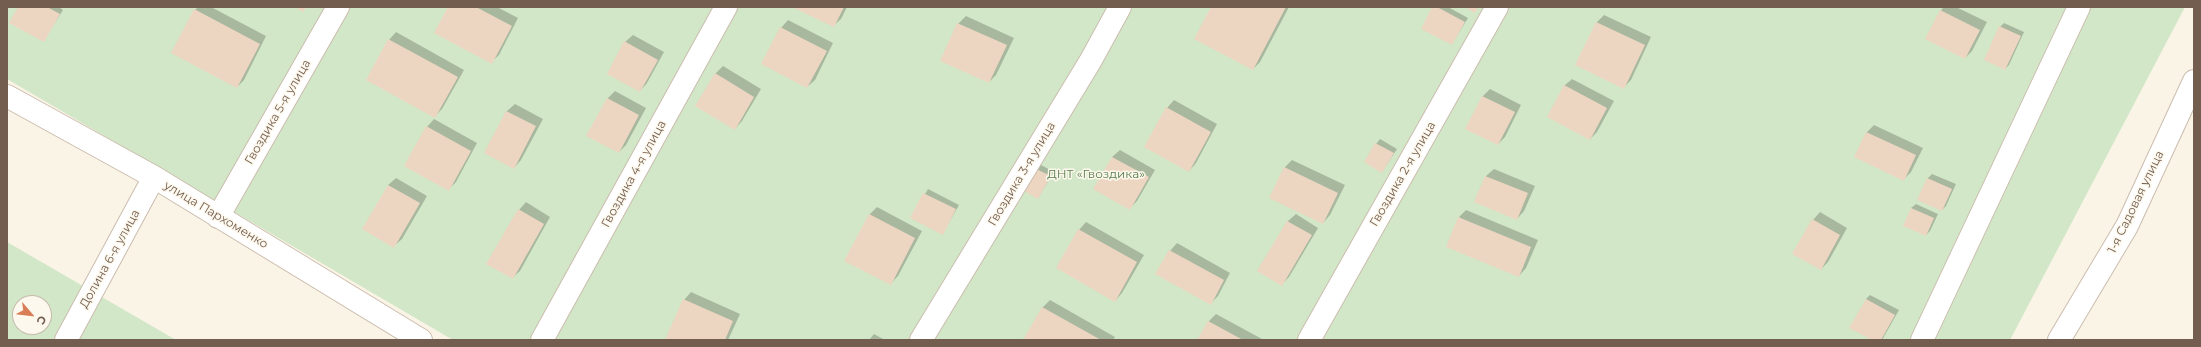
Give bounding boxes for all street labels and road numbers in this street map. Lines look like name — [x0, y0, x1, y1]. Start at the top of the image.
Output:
street label: Гвоздика 5-я улица — [242, 57, 314, 167]
street label: Гвоздика 4-я улица — [599, 118, 669, 230]
street label: Гвоздика 3-я улица — [985, 119, 1059, 229]
street label: Гвоздика 2-я улица — [1367, 119, 1439, 229]
street label: 1-я Садовая улица — [2105, 148, 2167, 256]
street label: улица Пархоменко — [161, 178, 271, 252]
street label: Долина 6-я улица — [77, 207, 143, 311]

